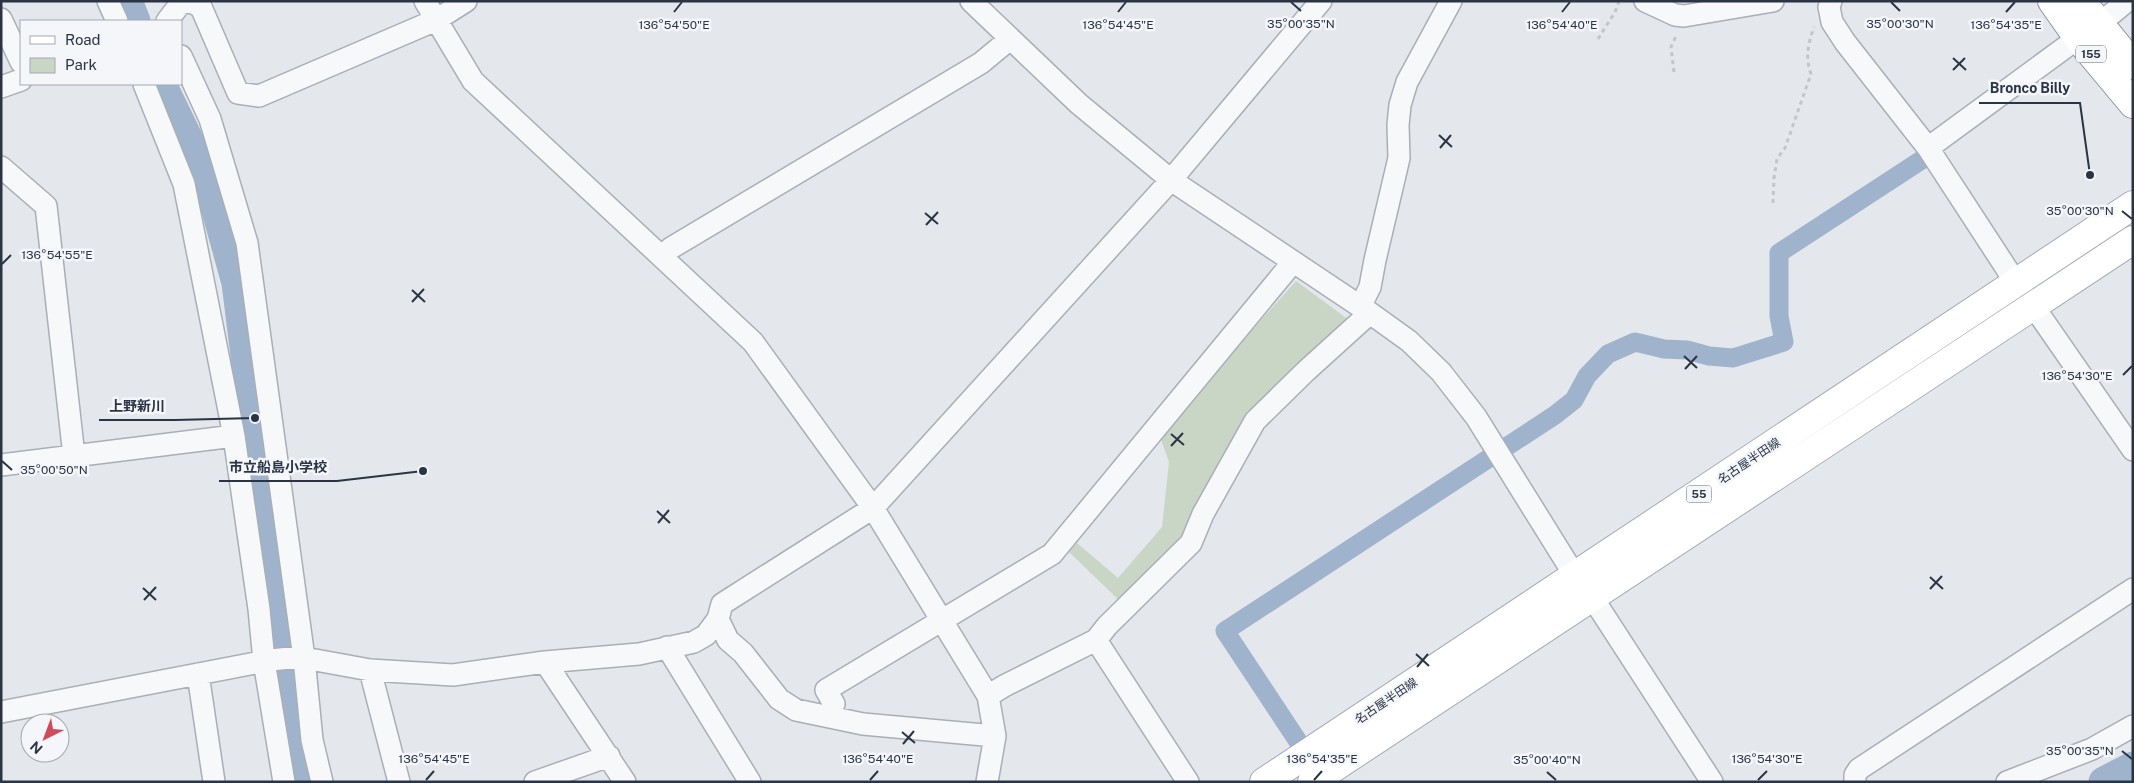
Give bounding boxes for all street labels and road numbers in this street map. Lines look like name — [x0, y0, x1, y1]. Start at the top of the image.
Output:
road number: 155 — [2076, 46, 2106, 62]
street label: 名古屋半田線 — [1715, 435, 1783, 487]
road number: 55 — [1686, 486, 1712, 502]
street label: 名古屋半田線 — [1352, 675, 1420, 727]

